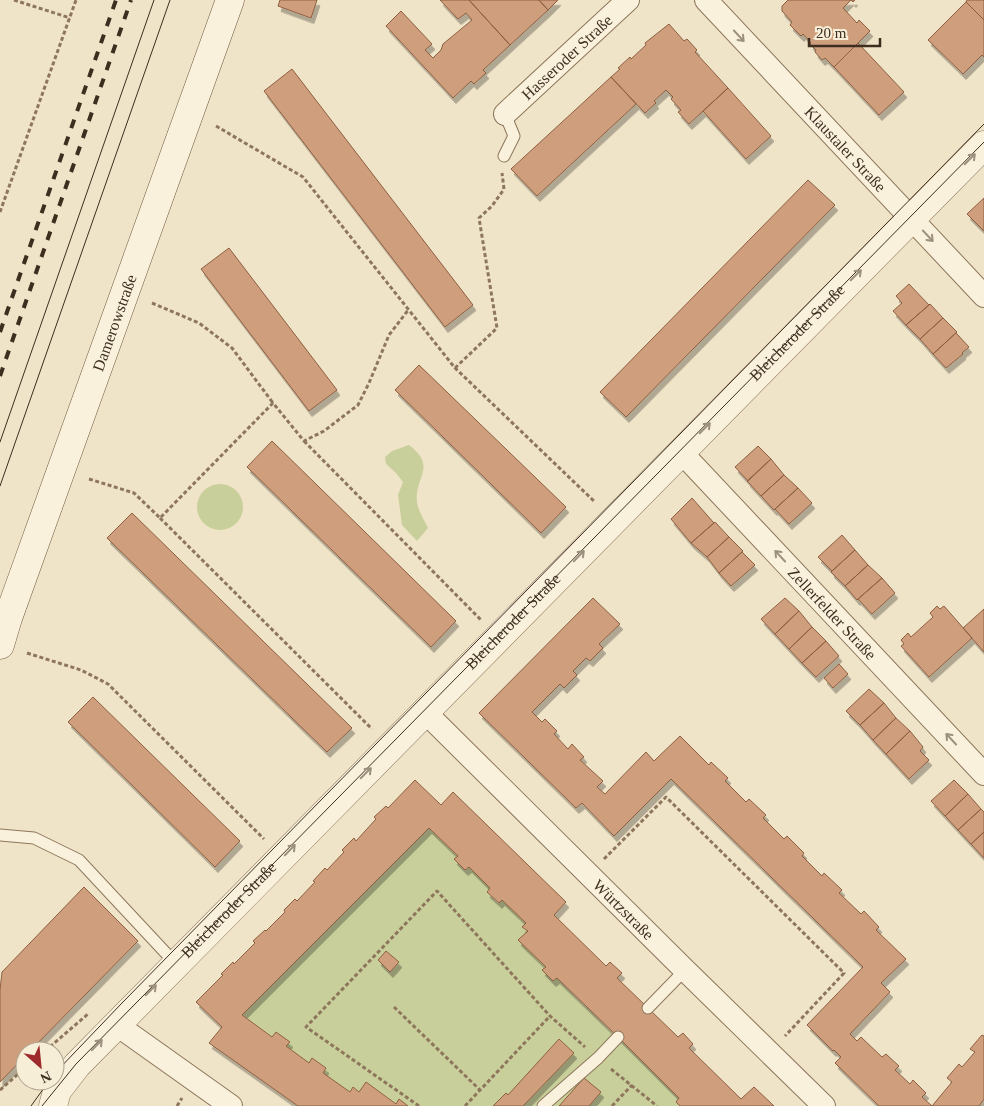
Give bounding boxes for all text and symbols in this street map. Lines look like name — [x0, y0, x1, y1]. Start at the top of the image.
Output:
street label: Hasseroder Straße — [518, 11, 615, 103]
scale bar — [809, 15, 880, 47]
text: 20 m — [816, 25, 847, 41]
one-way arrow — [733, 29, 745, 42]
street label: Klaustaler Straße — [802, 103, 890, 195]
one-way arrow — [964, 153, 976, 165]
one-way arrow — [922, 229, 934, 242]
one-way arrow — [850, 268, 862, 281]
street label: Damerowstraße — [89, 272, 139, 373]
street label: Bleicheroder Straße — [746, 281, 847, 384]
one-way arrow — [699, 422, 711, 434]
one-way arrow — [572, 550, 585, 562]
one-way arrow — [774, 550, 786, 563]
street label: Zellerfelder Straße — [785, 563, 880, 663]
street label: Bleicheroder Straße — [462, 569, 563, 672]
one-way arrow — [945, 732, 957, 745]
one-way arrow — [360, 766, 372, 779]
one-way arrow — [284, 843, 296, 856]
street label: Bleicheroder Straße — [177, 858, 279, 961]
street label: Würtzstraße — [590, 876, 658, 943]
one-way arrow — [145, 985, 157, 997]
one-way arrow — [91, 1039, 103, 1051]
north arrow — [15, 1041, 65, 1091]
text: N — [38, 1068, 54, 1086]

